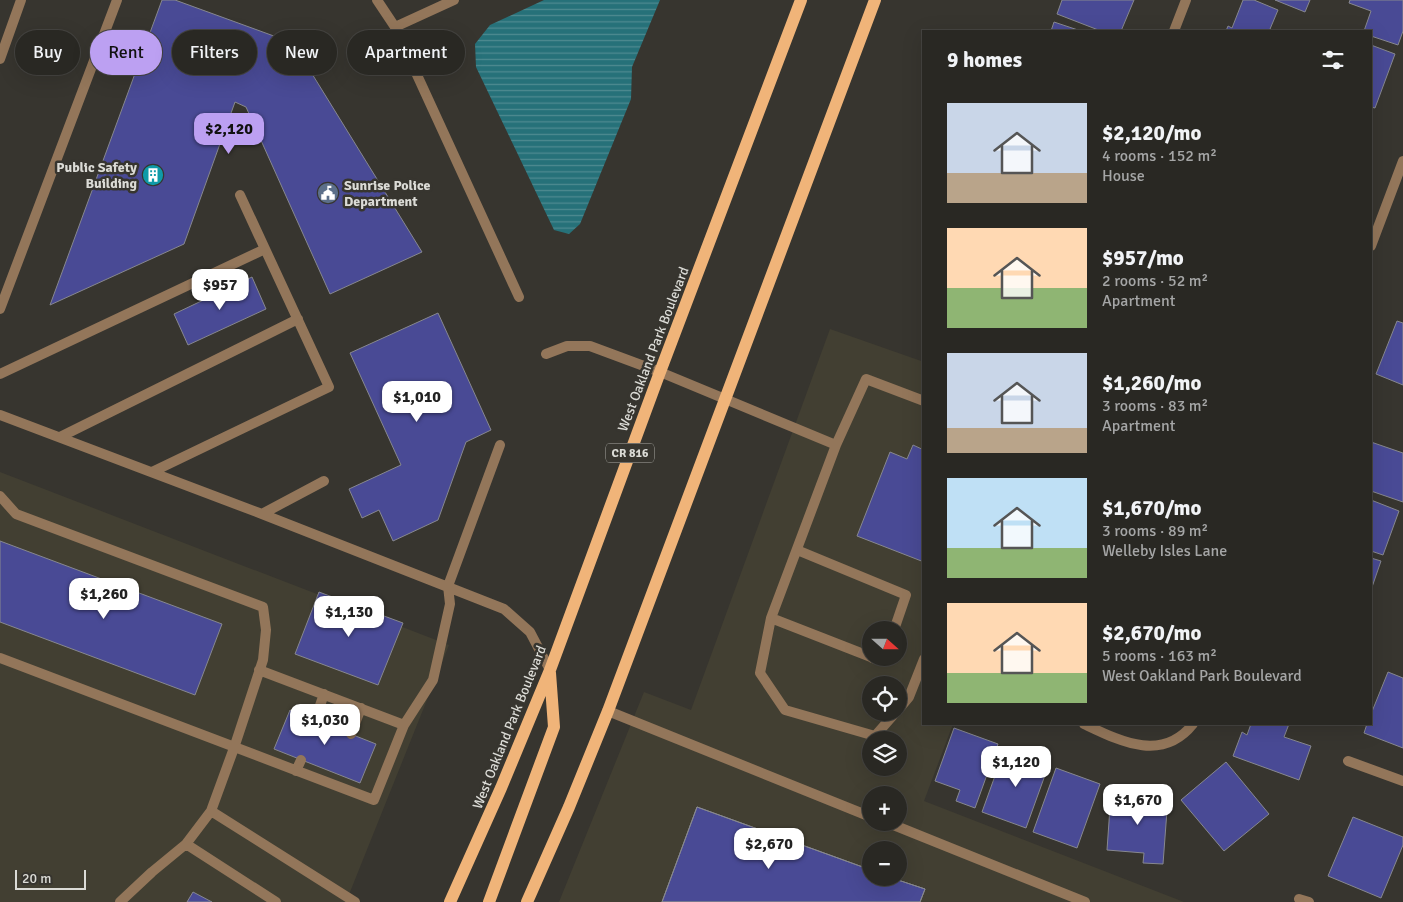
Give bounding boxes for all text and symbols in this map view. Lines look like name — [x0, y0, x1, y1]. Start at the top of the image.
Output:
chip: Buy — [15, 30, 80, 75]
chip: Rent — [90, 30, 162, 75]
chip: Filters — [172, 30, 257, 75]
chip: New — [267, 30, 337, 75]
chip: Apartment — [347, 30, 465, 75]
icon: filters — [1319, 46, 1347, 74]
text: 9 homes — [947, 47, 1022, 73]
pin: $2,120 — [188, 112, 270, 155]
text: $2,120 — [205, 119, 253, 139]
text: $2,120/mo — [1102, 120, 1201, 146]
icon: home — [987, 123, 1047, 183]
text: 4 rooms · 152 m² — [1102, 146, 1217, 166]
place label: Public Safety Building — [56, 159, 137, 192]
building icon: Public Safety Building — [141, 163, 165, 187]
text: House — [1102, 166, 1145, 186]
place label: Sunrise Police Department — [344, 177, 431, 210]
public building icon: Sunrise Police Department — [316, 181, 340, 205]
text: $957/mo — [1102, 245, 1184, 271]
icon: home — [987, 248, 1047, 308]
street label: West Oakland Park Boulevard — [614, 265, 693, 434]
pin: $957 — [190, 268, 250, 311]
text: 2 rooms · 52 m² — [1102, 271, 1208, 291]
text: $957 — [203, 275, 237, 295]
text: Apartment — [1102, 291, 1175, 311]
text: $1,260/mo — [1102, 370, 1201, 396]
icon: home — [987, 373, 1047, 433]
pin: $1,010 — [376, 380, 458, 423]
text: $1,010 — [393, 387, 441, 407]
text: 3 rooms · 83 m² — [1102, 396, 1208, 416]
text: Apartment — [1102, 416, 1175, 436]
road number: CR 816 — [606, 443, 654, 462]
text: $1,670/mo — [1102, 495, 1201, 521]
icon: home — [987, 498, 1047, 558]
text: 3 rooms · 89 m² — [1102, 521, 1208, 541]
text: Welleby Isles Lane — [1102, 541, 1227, 561]
pin: $1,260 — [63, 578, 145, 620]
text: $1,260 — [80, 584, 128, 604]
pin: $1,130 — [308, 596, 390, 638]
text: $1,130 — [325, 602, 373, 622]
text: $2,670/mo — [1102, 620, 1201, 646]
north arrow — [862, 621, 908, 666]
map controls — [862, 621, 907, 886]
icon: home — [987, 623, 1047, 683]
street label: West Oakland Park Boulevard — [469, 643, 550, 811]
text: 5 rooms · 163 m² — [1102, 646, 1217, 666]
text: West Oakland Park Boulevard — [1102, 666, 1302, 686]
button: locate — [862, 676, 907, 721]
pin: $1,030 — [284, 704, 366, 746]
text: $1,030 — [301, 710, 349, 730]
button: layers — [862, 731, 907, 776]
pin: $1,120 — [975, 746, 1057, 788]
text: $1,120 — [992, 752, 1040, 772]
pin: $1,670 — [1097, 784, 1179, 826]
button: + — [862, 786, 907, 831]
text: $1,670 — [1114, 790, 1162, 810]
pin: $2,670 — [728, 828, 810, 870]
text: $2,670 — [745, 834, 793, 854]
button: − — [862, 841, 907, 886]
scale bar — [15, 867, 86, 890]
text: 20 m — [22, 870, 51, 887]

